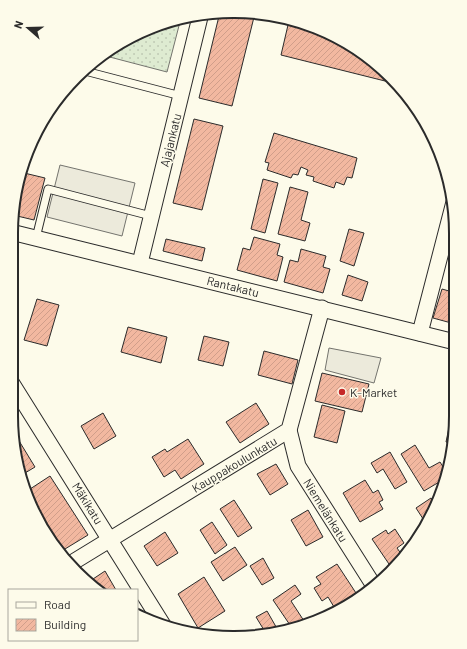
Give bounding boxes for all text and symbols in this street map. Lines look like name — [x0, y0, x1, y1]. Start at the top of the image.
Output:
north arrow — [8, 8, 48, 48]
text: N — [11, 19, 25, 30]
street label: Ajajankatu — [157, 112, 183, 168]
street label: Rantakatu — [205, 273, 261, 299]
place label: K-Market — [350, 385, 397, 399]
marker: K-Market — [337, 387, 347, 397]
street label: Kauppakoulunkatu — [189, 433, 279, 495]
street label: Niemelänkatu — [301, 476, 351, 544]
street label: Mäkikatu — [70, 480, 106, 526]
legend — [8, 589, 138, 641]
text: Road — [44, 597, 71, 611]
text: Building — [44, 617, 86, 631]

